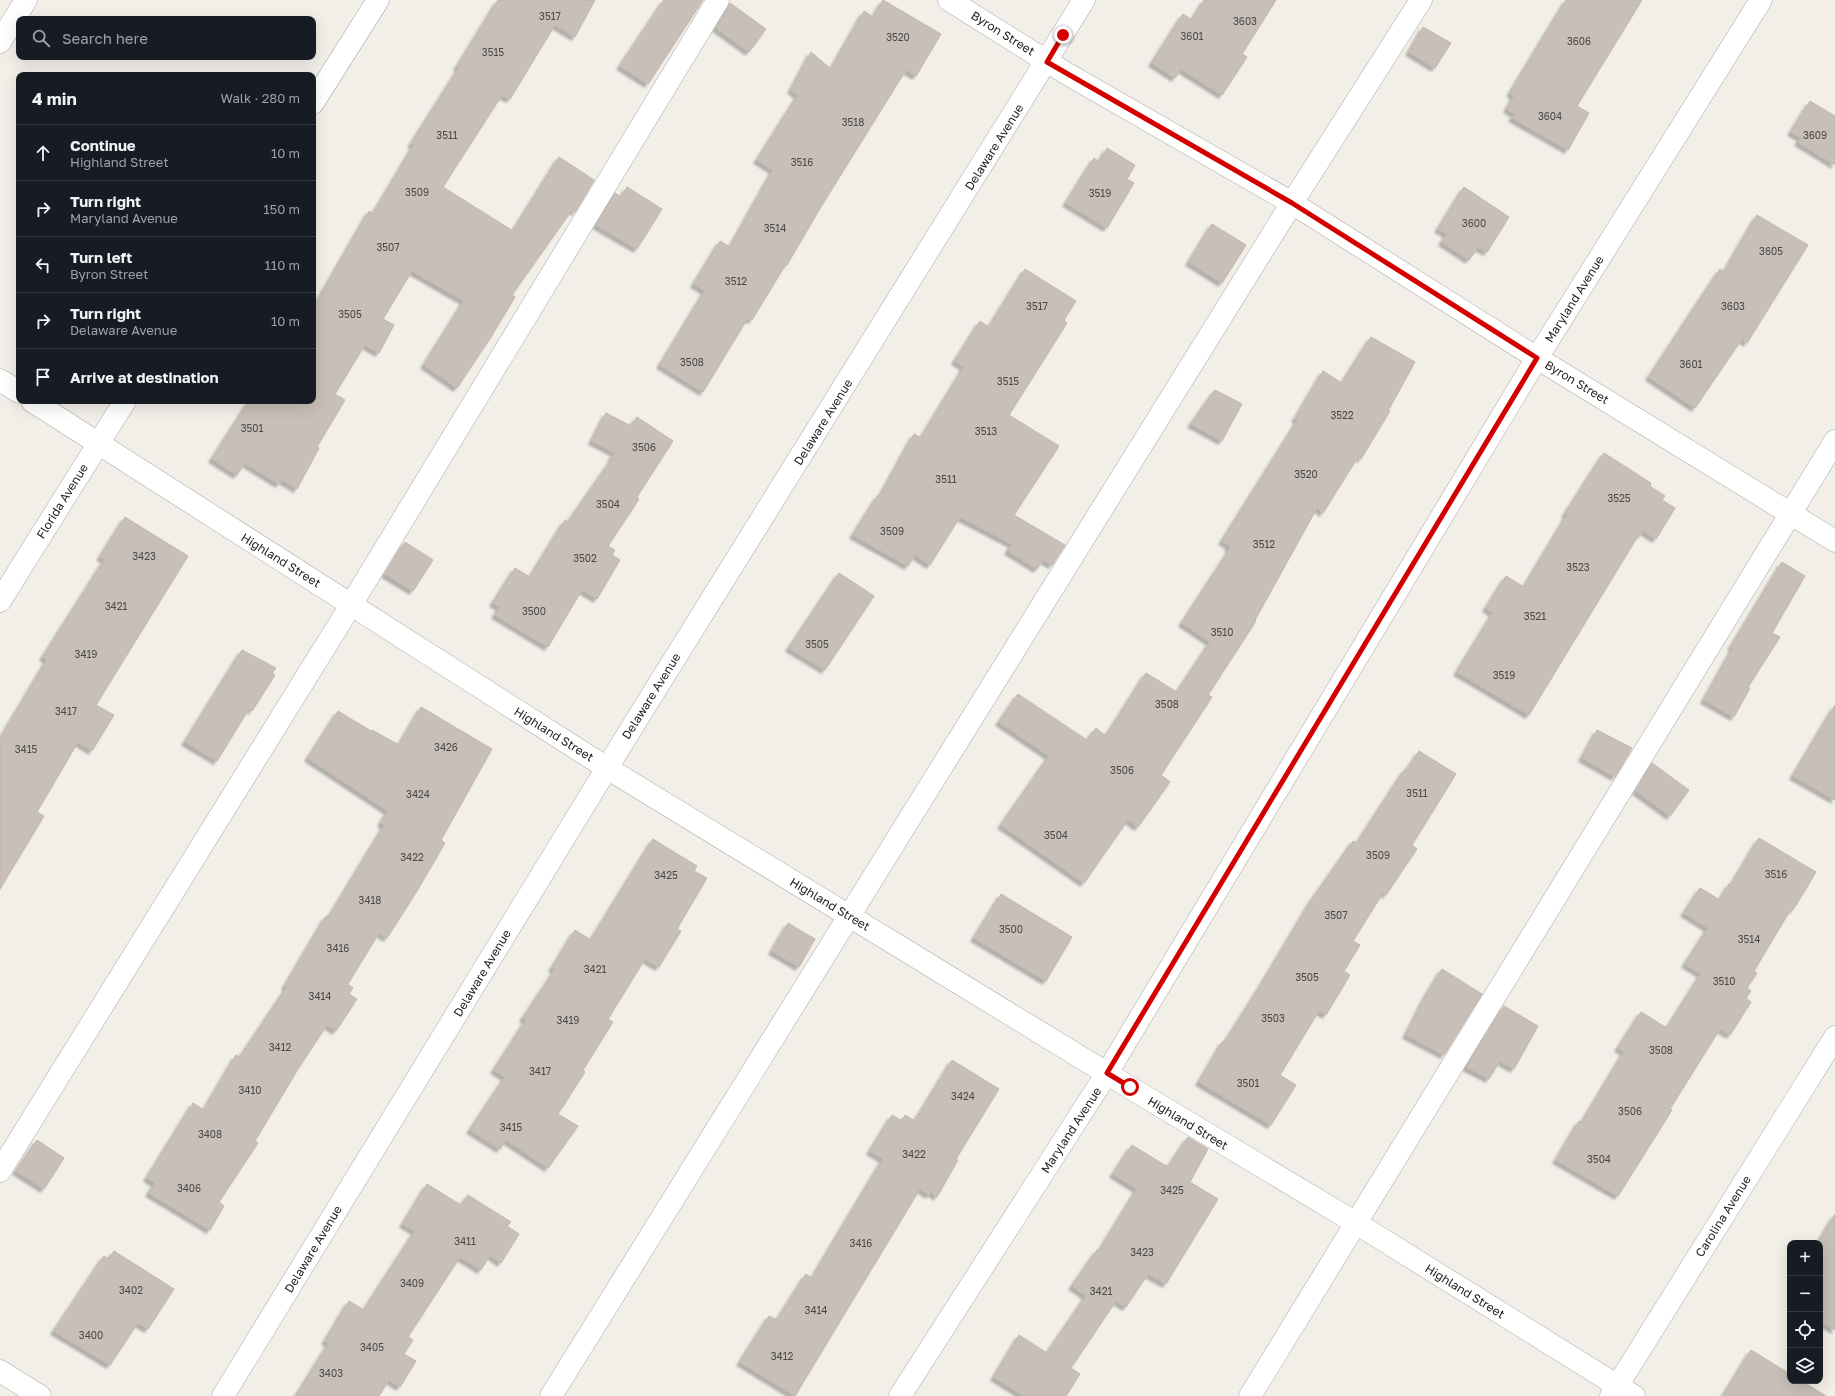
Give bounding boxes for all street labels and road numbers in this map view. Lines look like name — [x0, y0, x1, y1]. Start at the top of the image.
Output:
street label: Byron Street — [968, 7, 1038, 59]
street label: Delaware Avenue — [961, 101, 1027, 193]
street label: Maryland Avenue — [1541, 253, 1607, 345]
street label: Byron Street — [1542, 357, 1612, 407]
street label: Delaware Avenue — [790, 376, 856, 468]
street label: Florida Avenue — [33, 461, 91, 541]
street label: Highland Street — [238, 530, 324, 591]
street label: Delaware Avenue — [618, 650, 684, 742]
street label: Highland Street — [511, 704, 597, 765]
street label: Highland Street — [787, 874, 873, 934]
street label: Delaware Avenue — [450, 927, 514, 1019]
street label: Maryland Avenue — [1038, 1084, 1104, 1176]
street label: Highland Street — [1145, 1093, 1231, 1153]
street label: Carolina Avenue — [1692, 1172, 1754, 1260]
street label: Delaware Avenue — [281, 1203, 345, 1295]
street label: Highland Street — [1422, 1261, 1508, 1322]

